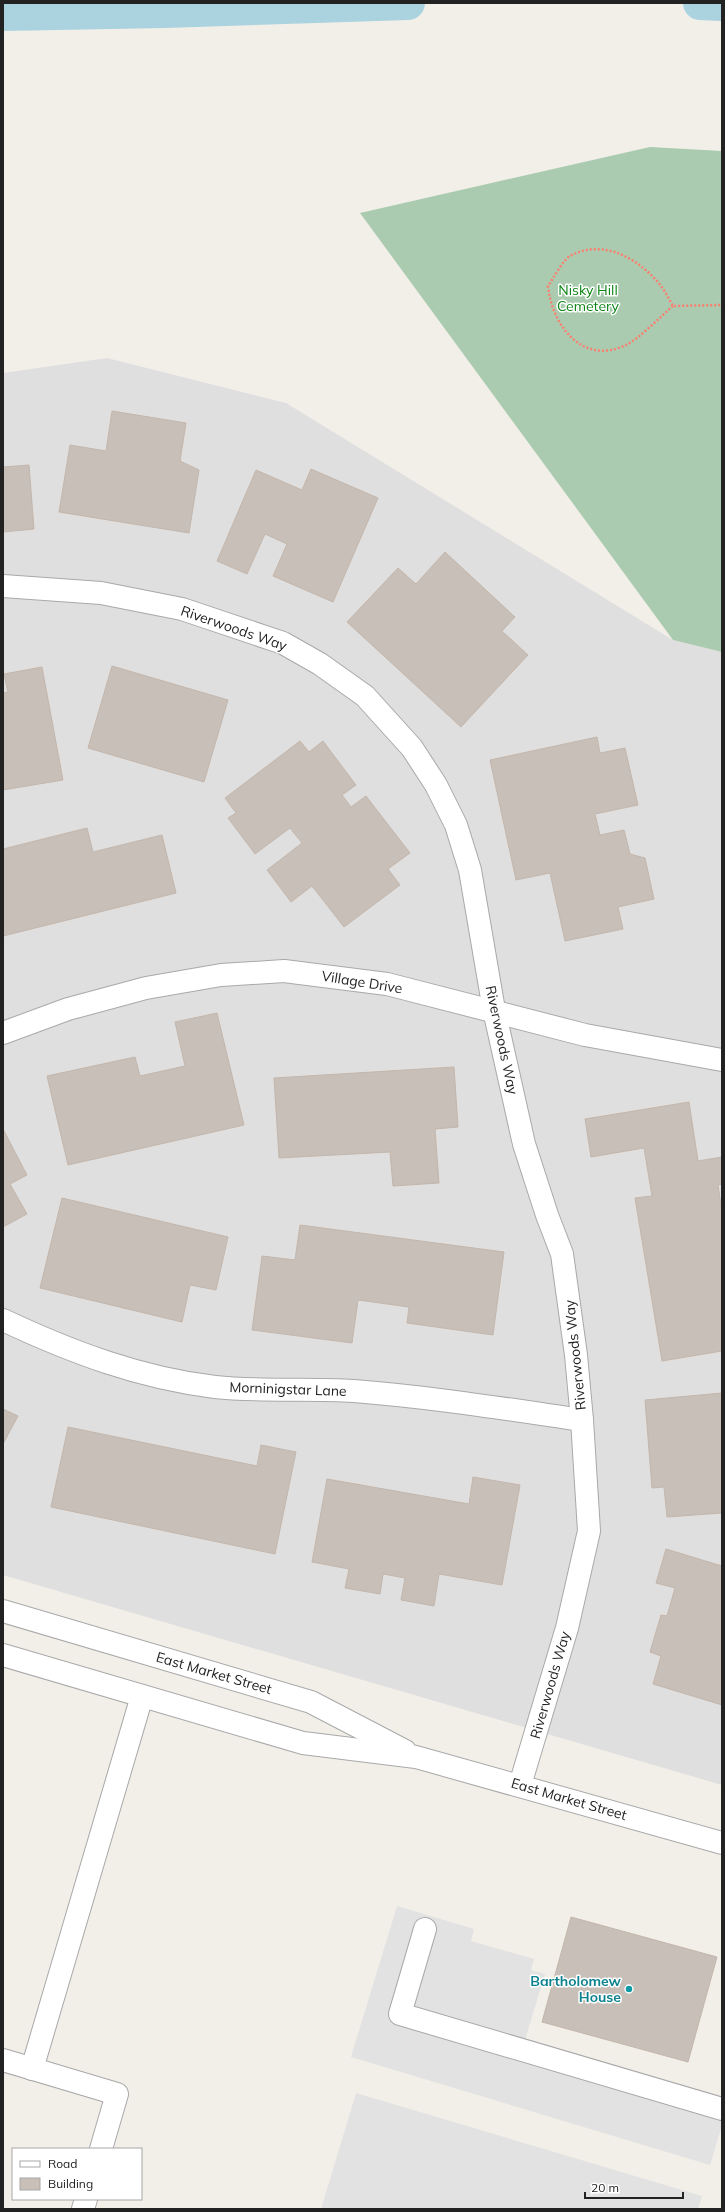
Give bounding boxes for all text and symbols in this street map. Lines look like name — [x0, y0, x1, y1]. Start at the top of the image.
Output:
park label: Nisky Hill Cemetery — [557, 281, 620, 315]
street label: Riverwoods Way — [179, 601, 290, 655]
street label: Village Drive — [320, 967, 404, 997]
street label: Riverwoods Way — [482, 984, 522, 1097]
street label: Riverwoods Way — [560, 1298, 590, 1411]
street label: Morninigstar Lane — [229, 1378, 347, 1400]
street label: Riverwoods Way — [526, 1629, 574, 1741]
street label: East Market Street — [154, 1648, 274, 1698]
street label: East Market Street — [509, 1774, 629, 1824]
place label: Bartholomew House — [530, 1972, 622, 2006]
marker: Bartholomew House — [624, 1984, 634, 1994]
legend — [12, 2148, 142, 2200]
text: Road — [48, 2156, 77, 2171]
scale bar — [585, 2174, 683, 2200]
text: Building — [48, 2176, 93, 2191]
text: 20 m — [591, 2180, 619, 2195]

